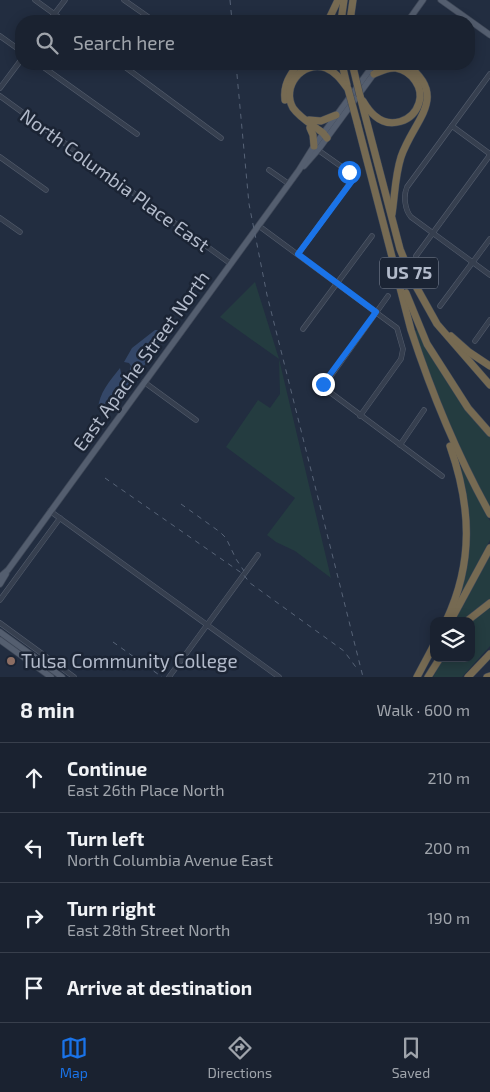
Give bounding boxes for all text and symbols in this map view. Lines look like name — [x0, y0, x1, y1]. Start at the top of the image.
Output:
search box — [15, 15, 475, 70]
icon: search — [33, 29, 61, 57]
text: Search here — [73, 31, 175, 54]
street label: North Columbia Place East — [16, 103, 214, 256]
route start — [338, 161, 361, 184]
road number: US 75 — [380, 258, 438, 288]
street label: East Apache Street North — [68, 266, 214, 455]
route end — [312, 373, 335, 396]
map controls — [430, 617, 475, 662]
button: layers — [430, 617, 475, 662]
place label: Tulsa Community College — [21, 649, 238, 672]
marker: Tulsa Community College — [5, 655, 17, 667]
text: 8 min — [20, 697, 75, 722]
text: Walk · 600 m — [377, 700, 470, 719]
text: Continue — [67, 757, 147, 780]
icon: ahead — [20, 764, 48, 792]
text: 210 m — [427, 768, 470, 787]
text: East 26th Place North — [67, 780, 225, 799]
text: Turn left — [67, 827, 144, 850]
icon: left — [20, 834, 48, 862]
text: 200 m — [424, 838, 470, 857]
text: North Columbia Avenue East — [67, 850, 273, 869]
text: Turn right — [67, 897, 155, 920]
icon: right — [20, 904, 48, 932]
text: 190 m — [427, 908, 470, 927]
text: East 28th Street North — [67, 920, 230, 939]
icon: arrive — [20, 974, 48, 1002]
text: Arrive at destination — [67, 976, 252, 999]
tab: Map — [60, 1034, 88, 1081]
tab: Directions — [208, 1034, 272, 1081]
tab: Saved — [392, 1034, 430, 1081]

